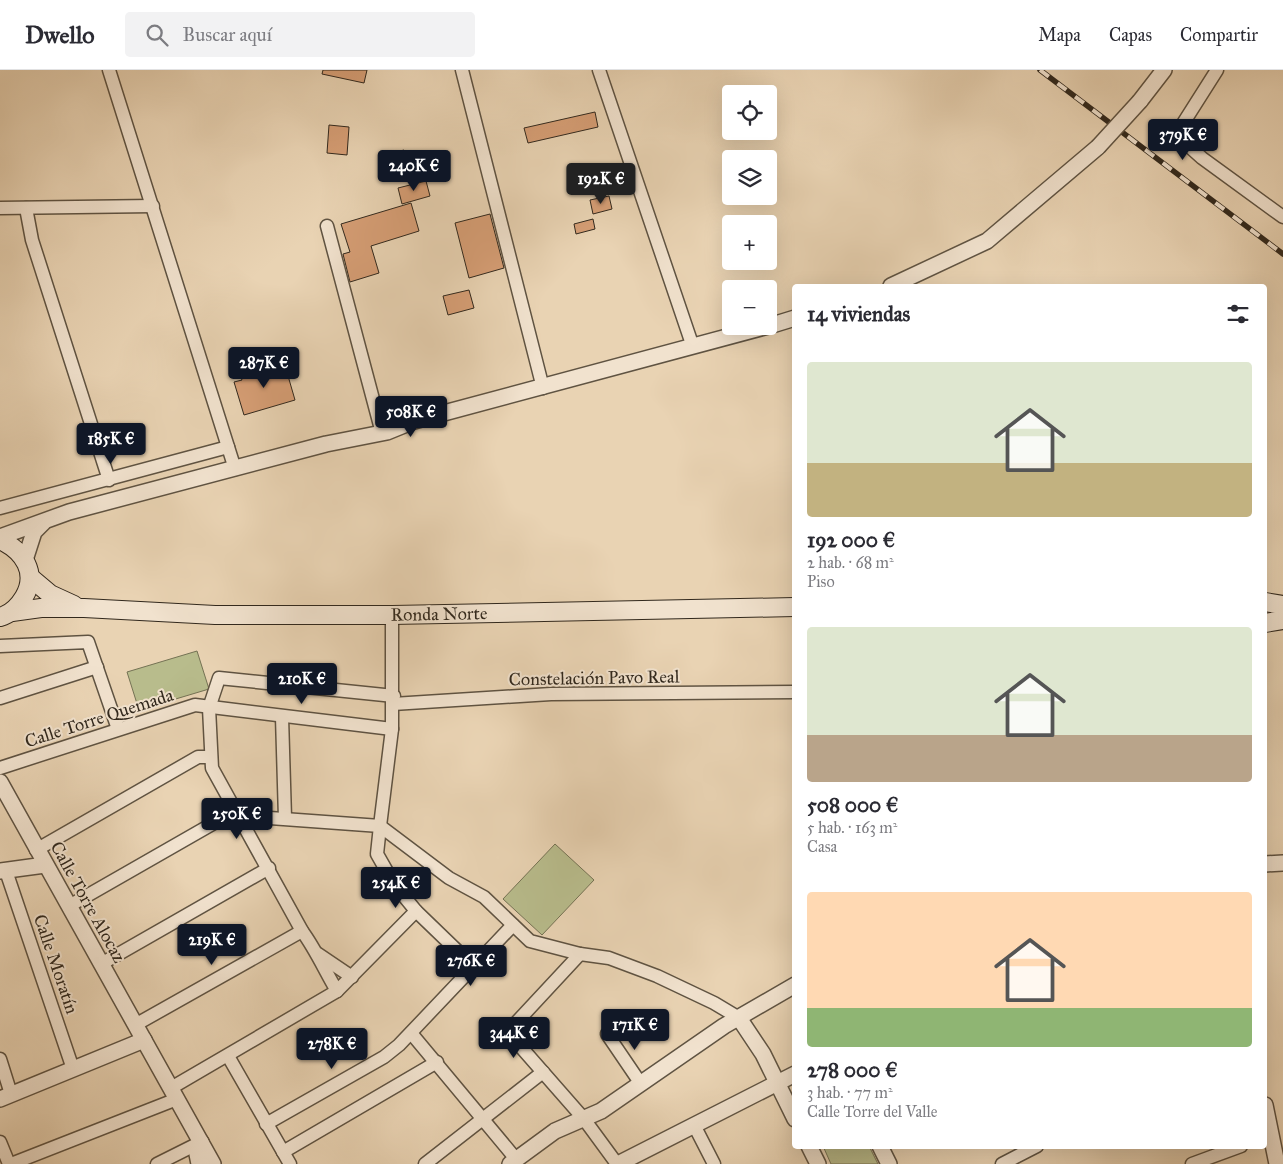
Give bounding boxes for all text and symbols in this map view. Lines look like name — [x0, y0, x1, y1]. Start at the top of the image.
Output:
search box — [125, 12, 475, 57]
text: Dwello — [25, 20, 95, 50]
icon: search — [143, 21, 171, 49]
text: Buscar aquí — [183, 23, 272, 46]
text: Mapa — [1038, 24, 1081, 46]
text: Capas — [1109, 24, 1152, 46]
text: Compartir — [1180, 24, 1258, 46]
map controls — [722, 85, 777, 335]
button: locate — [722, 85, 777, 140]
pin: 379K € — [1142, 118, 1224, 161]
text: 379K € — [1159, 125, 1207, 144]
pin: 240K € — [373, 150, 455, 192]
button: layers — [722, 150, 777, 205]
text: 240K € — [389, 156, 439, 175]
pin: 192K € — [560, 162, 642, 205]
text: 192K € — [577, 169, 625, 188]
button: + — [722, 215, 777, 270]
button: − — [722, 280, 777, 335]
icon: filters — [1224, 300, 1252, 328]
text: 14 viviendas — [807, 301, 910, 327]
pin: 287K € — [223, 346, 305, 389]
text: 287K € — [239, 353, 289, 372]
icon: home — [985, 395, 1075, 485]
pin: 508K € — [370, 396, 452, 438]
text: 508K € — [386, 402, 436, 421]
pin: 185K € — [70, 422, 152, 465]
text: 185K € — [88, 429, 134, 448]
text: 192 000 € — [807, 527, 895, 553]
text: 2 hab. · 68 m² — [807, 553, 894, 572]
text: Piso — [807, 572, 835, 591]
street label: Ronda Norte — [390, 602, 488, 626]
icon: home — [985, 660, 1075, 750]
pin: 210K € — [261, 662, 343, 705]
street label: Constelación Pavo Real — [508, 666, 680, 690]
text: 210K € — [278, 669, 326, 688]
street label: Calle Torre Quemada — [22, 683, 176, 752]
text: 508 000 € — [807, 792, 899, 818]
pin: 250K € — [196, 798, 278, 840]
text: 250K € — [212, 804, 262, 823]
text: 5 hab. · 163 m² — [807, 818, 897, 837]
text: Casa — [807, 837, 837, 856]
street label: Calle Torre Alocaz — [46, 838, 130, 966]
pin: 254K € — [355, 866, 437, 909]
text: 254K € — [372, 873, 420, 892]
street label: Calle Moratín — [29, 911, 83, 1017]
pin: 219K € — [171, 924, 253, 966]
icon: home — [985, 925, 1075, 1015]
text: 219K € — [188, 930, 236, 949]
pin: 276K € — [430, 944, 512, 987]
text: 276K € — [447, 951, 495, 970]
pin: 171K € — [594, 1008, 676, 1051]
text: 171K € — [612, 1015, 658, 1034]
pin: 344K € — [473, 1016, 555, 1059]
text: 344K € — [490, 1023, 538, 1042]
pin: 278K € — [291, 1028, 373, 1070]
text: 278K € — [307, 1034, 357, 1053]
text: 278 000 € — [807, 1057, 898, 1083]
text: 3 hab. · 77 m² — [807, 1083, 893, 1102]
text: Calle Torre del Valle — [807, 1102, 938, 1121]

